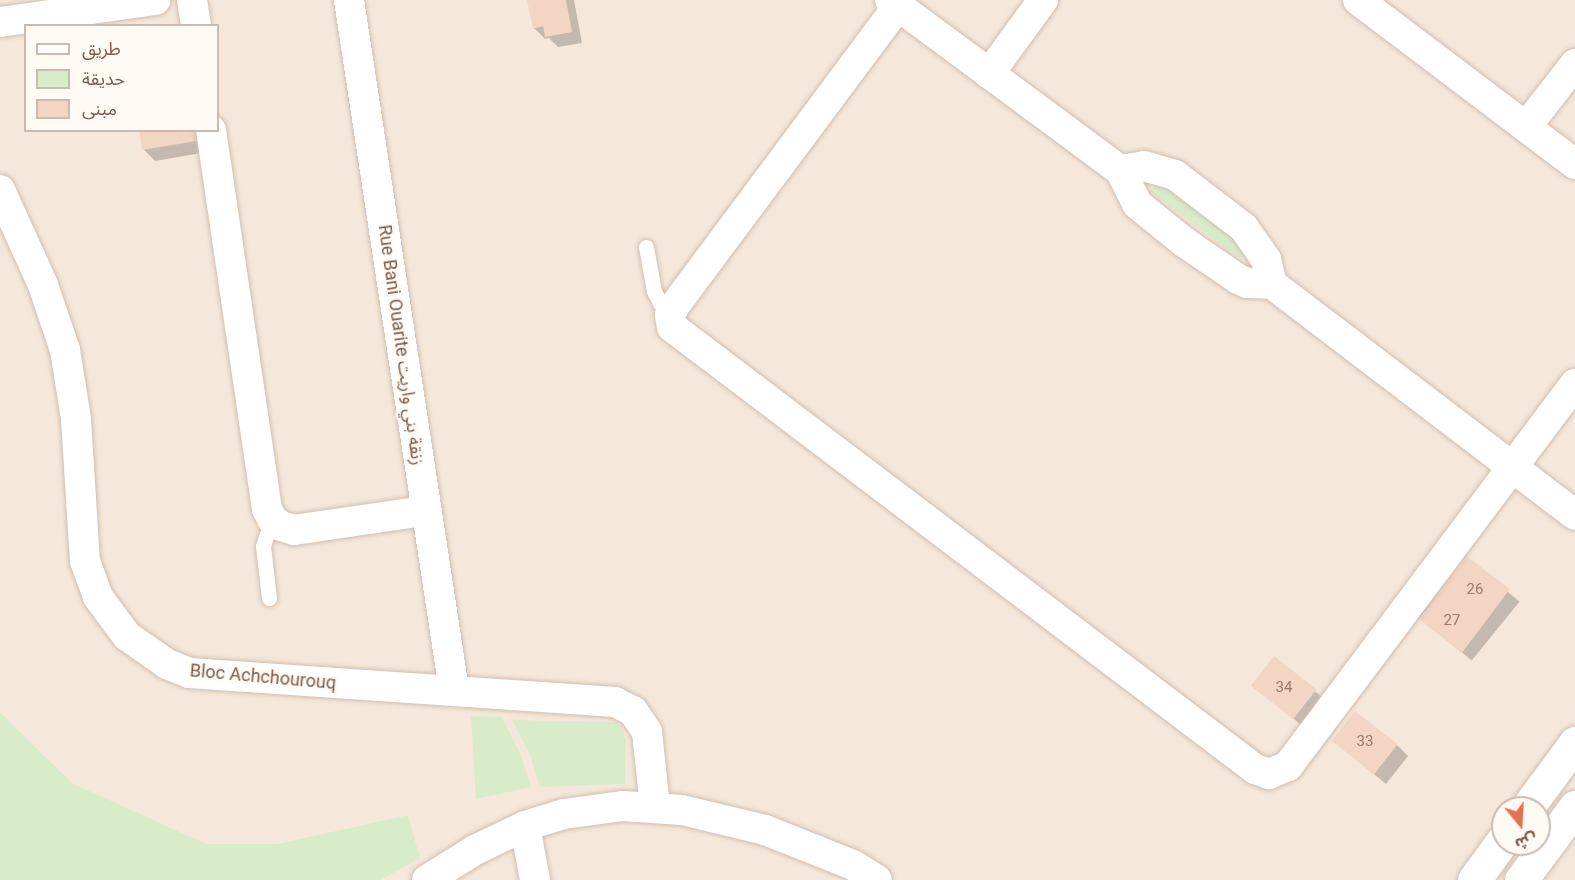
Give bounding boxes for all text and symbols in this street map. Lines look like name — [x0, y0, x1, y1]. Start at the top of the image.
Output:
legend — [24, 24, 219, 132]
text: طريق — [82, 38, 121, 59]
text: حديقة — [82, 68, 125, 89]
text: مبنى — [82, 98, 117, 119]
street label: Rue Bani Ouarite زنقة بني واريت — [373, 223, 429, 467]
house number: 26 — [1467, 581, 1483, 599]
house number: 27 — [1444, 612, 1460, 630]
street label: Bloc Achchourouq — [189, 660, 337, 694]
house number: 34 — [1276, 679, 1292, 697]
house number: 33 — [1357, 733, 1373, 751]
north arrow — [1491, 796, 1551, 856]
text: ش — [1513, 829, 1539, 854]

